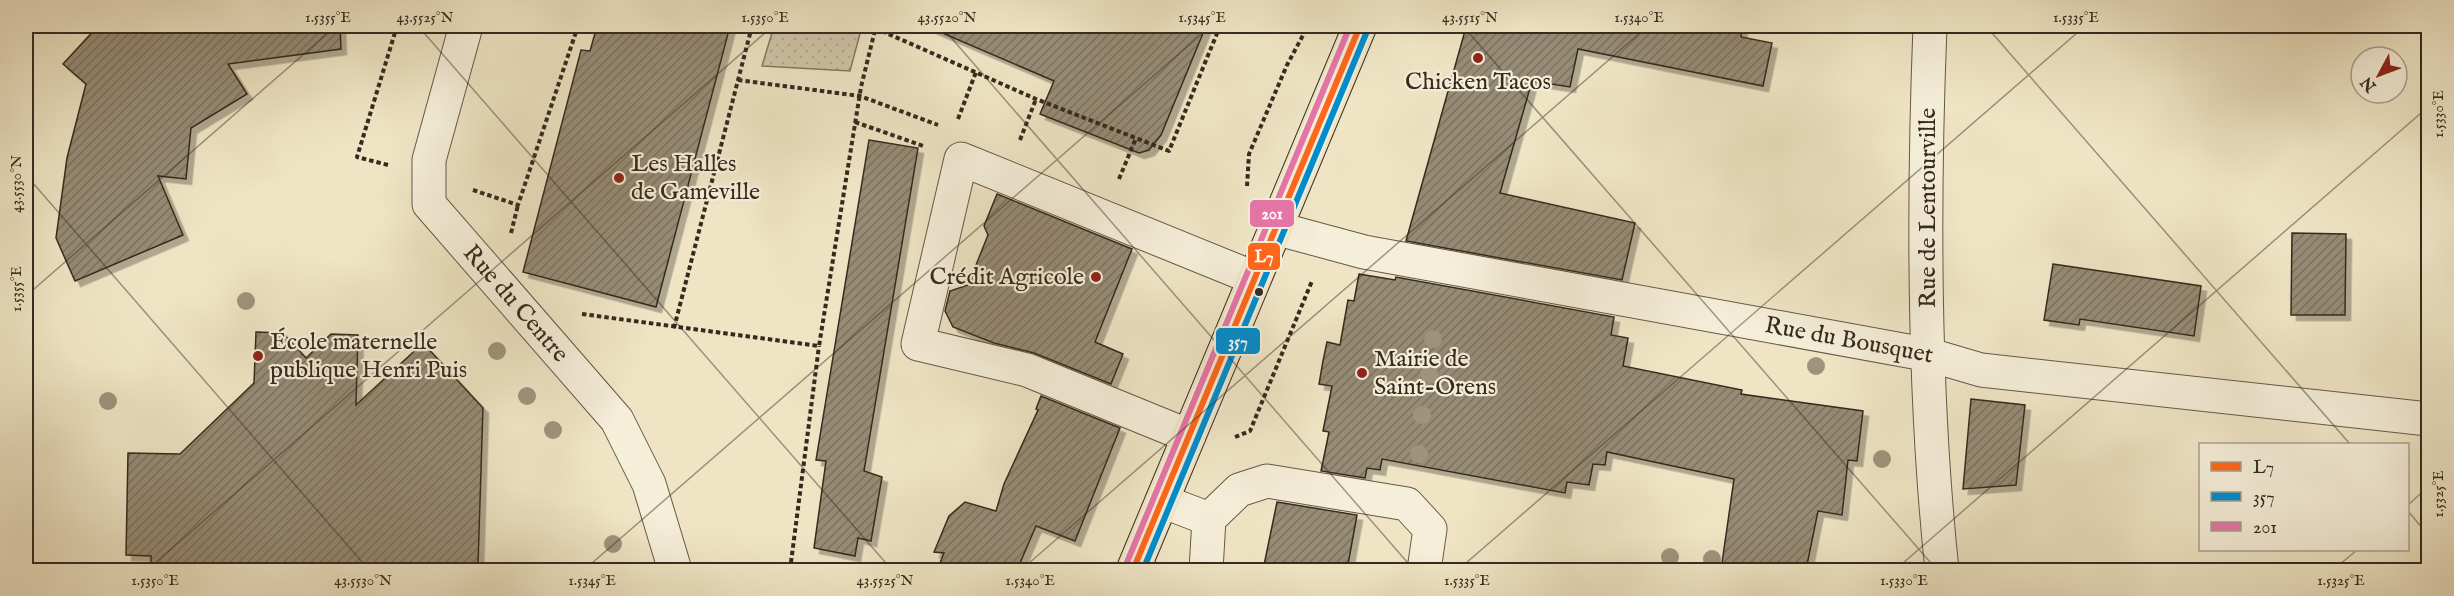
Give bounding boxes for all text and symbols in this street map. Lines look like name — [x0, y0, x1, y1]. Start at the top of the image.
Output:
text: 1.5355°E — [305, 8, 351, 27]
text: 43.5525°N — [396, 8, 454, 27]
text: 1.5350°E — [741, 8, 789, 27]
text: 43.5520°N — [917, 8, 977, 27]
text: 1.5345°E — [1178, 8, 1226, 27]
text: 43.5515°N — [1442, 8, 1498, 27]
text: 1.5340°E — [1614, 8, 1664, 27]
text: 1.5335°E — [2053, 8, 2099, 27]
north arrow — [2349, 45, 2409, 105]
marker: Chicken Tacos — [1471, 51, 1485, 65]
place label: Chicken Tacos — [1405, 67, 1551, 98]
text: N — [2357, 72, 2382, 96]
text: 1.5330°E — [2429, 90, 2448, 138]
street label: Rue de Lentourville — [1913, 108, 1944, 308]
place label: Les Halles de Gameville — [631, 149, 760, 208]
text: 43.5530°N — [7, 155, 26, 213]
marker: Les Halles de Gameville — [612, 171, 626, 185]
line badge: 201 — [1249, 199, 1295, 228]
text: 201 — [1261, 205, 1283, 225]
street label: Rue du Centre — [456, 238, 575, 369]
line badge: L7 — [1247, 242, 1281, 271]
text: L7 — [1255, 248, 1273, 268]
place label: Crédit Agricole — [929, 262, 1084, 293]
text: 1.5355°E — [7, 266, 26, 312]
marker: Crédit Agricole — [1089, 270, 1103, 284]
unlabelled marker — [1253, 286, 1265, 298]
street label: Rue du Bousquet — [1762, 310, 1936, 371]
place label: École maternelle publique Henri Puis — [270, 327, 467, 386]
line badge: 357 — [1215, 327, 1261, 355]
text: 357 — [1228, 333, 1248, 353]
place label: Mairie de Saint-Orens — [1374, 344, 1496, 403]
marker: École maternelle publique Henri Puis — [251, 349, 265, 363]
marker: Mairie de Saint-Orens — [1355, 366, 1369, 380]
legend — [2199, 443, 2409, 551]
text: L7 — [2253, 457, 2274, 480]
text: 1.5325°E — [2429, 470, 2448, 518]
text: 357 — [2253, 487, 2275, 510]
text: 201 — [2253, 517, 2277, 540]
text: 1.5350°E — [131, 571, 179, 590]
text: 43.5530°N — [334, 571, 392, 590]
text: 1.5345°E — [568, 571, 616, 590]
text: 43.5525°N — [856, 571, 914, 590]
text: 1.5340°E — [1005, 571, 1055, 590]
text: 1.5335°E — [1444, 571, 1490, 590]
text: 1.5330°E — [1880, 571, 1928, 590]
text: 1.5325°E — [2317, 571, 2365, 590]

